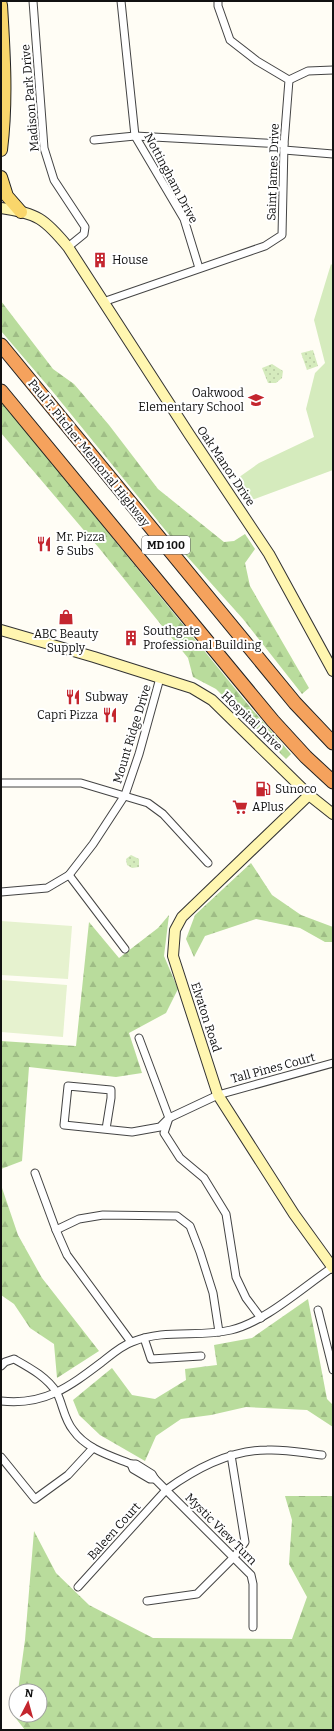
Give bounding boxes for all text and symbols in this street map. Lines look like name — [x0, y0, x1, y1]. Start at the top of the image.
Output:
street label: Madison Park Drive — [18, 44, 42, 152]
street label: Saint James Drive — [264, 123, 282, 221]
street label: Nottingham Drive — [141, 131, 201, 225]
building icon: House — [91, 251, 109, 269]
place label: House — [112, 253, 148, 267]
street label: Paul T. Pitcher Memorial Highway — [25, 377, 153, 530]
place label: Oakwood Elementary School — [138, 386, 245, 414]
school or university icon: Oakwood Elementary School — [247, 391, 265, 409]
street label: Oak Manor Drive — [194, 423, 258, 509]
place label: Mr. Pizza & Subs — [56, 530, 105, 558]
restaurant icon: Mr. Pizza & Subs — [35, 535, 53, 553]
road number: MD 100 — [142, 536, 190, 554]
shop icon: ABC Beauty Supply — [57, 608, 75, 626]
place label: Southgate Professional Building — [143, 624, 262, 652]
place label: ABC Beauty Supply — [34, 627, 99, 655]
building icon: Southgate Professional Building — [122, 629, 140, 647]
street label: Mount Ridge Drive — [110, 683, 154, 785]
restaurant icon: Subway — [64, 688, 82, 706]
street label: Hospital Drive — [219, 689, 285, 753]
place label: Subway — [85, 690, 129, 704]
restaurant icon: Capri Pizza — [101, 706, 119, 724]
place label: Capri Pizza — [37, 708, 98, 722]
fuel station icon: Sunoco — [254, 780, 272, 798]
place label: Sunoco — [275, 782, 317, 796]
supermarket icon: APlus — [231, 798, 249, 816]
place label: APlus — [252, 800, 284, 814]
street label: Elvaton Road — [188, 980, 224, 1054]
street label: Tall Pines Court — [229, 1050, 317, 1086]
street label: Mystic View Turn — [182, 1490, 260, 1568]
street label: Baleen Court — [85, 1499, 144, 1562]
north arrow — [8, 1683, 48, 1723]
text: N — [24, 1687, 34, 1701]

